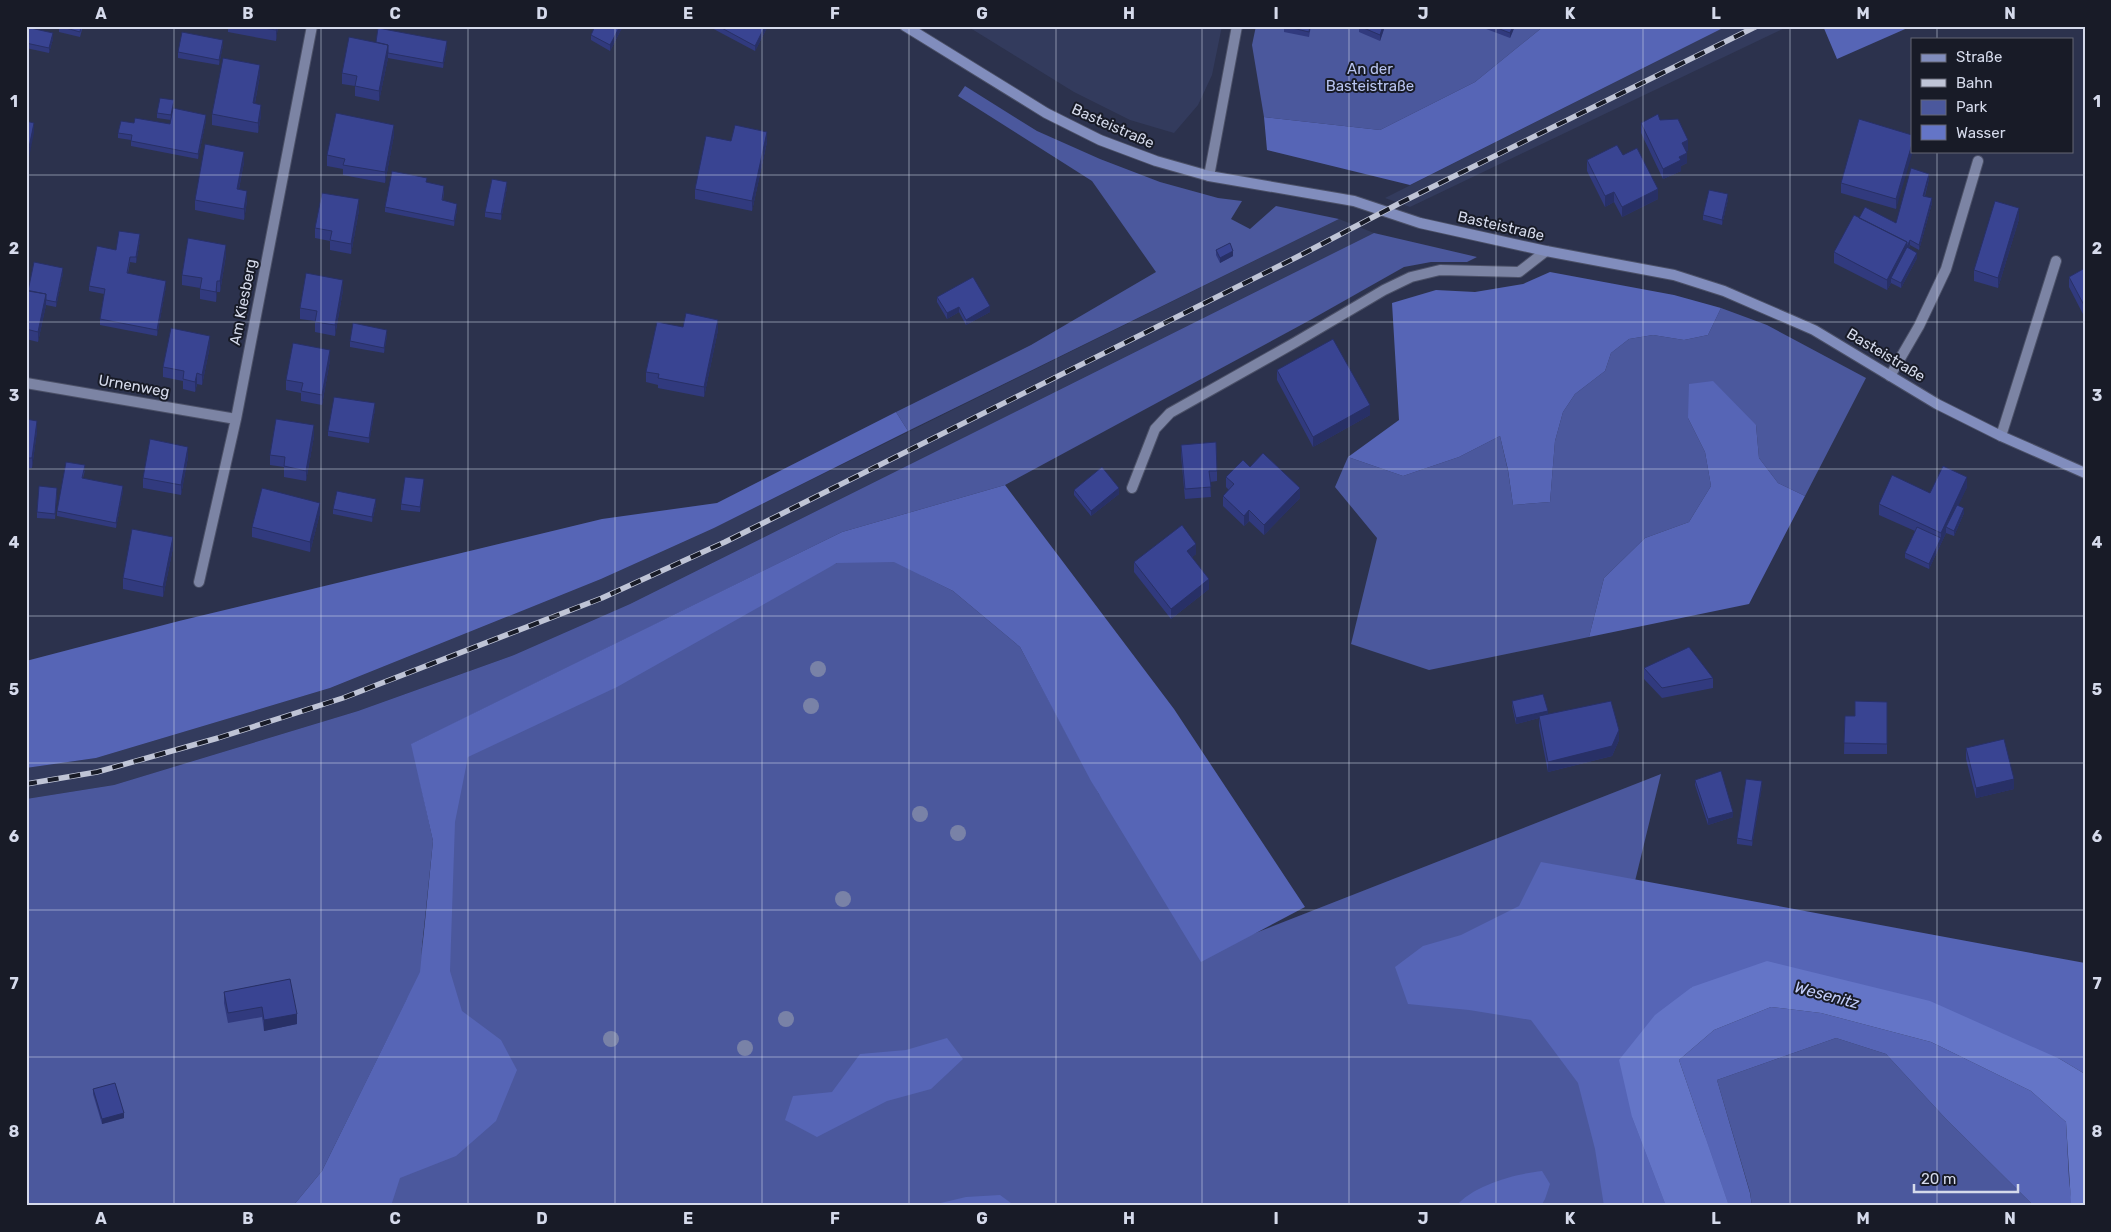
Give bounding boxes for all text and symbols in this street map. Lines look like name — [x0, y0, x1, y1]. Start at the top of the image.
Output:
text: A — [95, 4, 107, 23]
text: B — [242, 4, 254, 23]
text: C — [389, 4, 401, 23]
text: D — [536, 4, 548, 23]
text: E — [683, 4, 693, 23]
text: F — [830, 4, 840, 23]
text: G — [976, 4, 988, 23]
text: H — [1123, 4, 1135, 23]
text: I — [1273, 4, 1279, 23]
text: J — [1418, 4, 1428, 23]
text: K — [1565, 4, 1576, 23]
text: L — [1711, 4, 1721, 23]
text: M — [1856, 4, 1870, 23]
text: N — [2004, 4, 2016, 23]
legend — [1911, 38, 2074, 152]
text: Straße — [1956, 48, 2002, 66]
park label: An der Basteistraße — [1326, 60, 1414, 95]
text: Bahn — [1956, 74, 1993, 92]
text: 1 — [10, 92, 18, 111]
text: 1 — [2093, 92, 2101, 111]
text: Park — [1956, 98, 1987, 116]
street label: Basteistraße — [1069, 100, 1157, 152]
text: Wasser — [1956, 124, 2006, 142]
street label: Basteistraße — [1456, 207, 1546, 245]
text: 2 — [9, 239, 19, 258]
text: 2 — [2092, 239, 2102, 258]
street label: Am Kiesberg — [226, 257, 260, 347]
street label: Basteistraße — [1843, 325, 1929, 385]
street label: Urnenweg — [97, 371, 171, 401]
text: 3 — [9, 386, 19, 405]
text: 3 — [2092, 386, 2102, 405]
text: 4 — [9, 533, 20, 552]
text: 4 — [2092, 533, 2103, 552]
text: 5 — [9, 680, 19, 699]
text: 5 — [2092, 680, 2102, 699]
text: 6 — [9, 827, 19, 846]
text: 6 — [2092, 827, 2102, 846]
text: 7 — [9, 974, 19, 993]
text: 7 — [2092, 974, 2102, 993]
water label: Wesenitz — [1793, 977, 1861, 1013]
text: 8 — [9, 1122, 20, 1141]
text: 8 — [2092, 1122, 2103, 1141]
scale bar — [1914, 1162, 2017, 1194]
text: 20 m — [1921, 1170, 1956, 1188]
text: A — [95, 1209, 107, 1228]
text: B — [242, 1209, 254, 1228]
text: C — [389, 1209, 401, 1228]
text: D — [536, 1209, 548, 1228]
text: E — [683, 1209, 693, 1228]
text: F — [830, 1209, 840, 1228]
text: G — [976, 1209, 988, 1228]
text: H — [1123, 1209, 1135, 1228]
text: I — [1273, 1209, 1279, 1228]
text: J — [1418, 1209, 1428, 1228]
text: K — [1565, 1209, 1576, 1228]
text: L — [1711, 1209, 1721, 1228]
text: M — [1856, 1209, 1870, 1228]
text: N — [2004, 1209, 2016, 1228]

